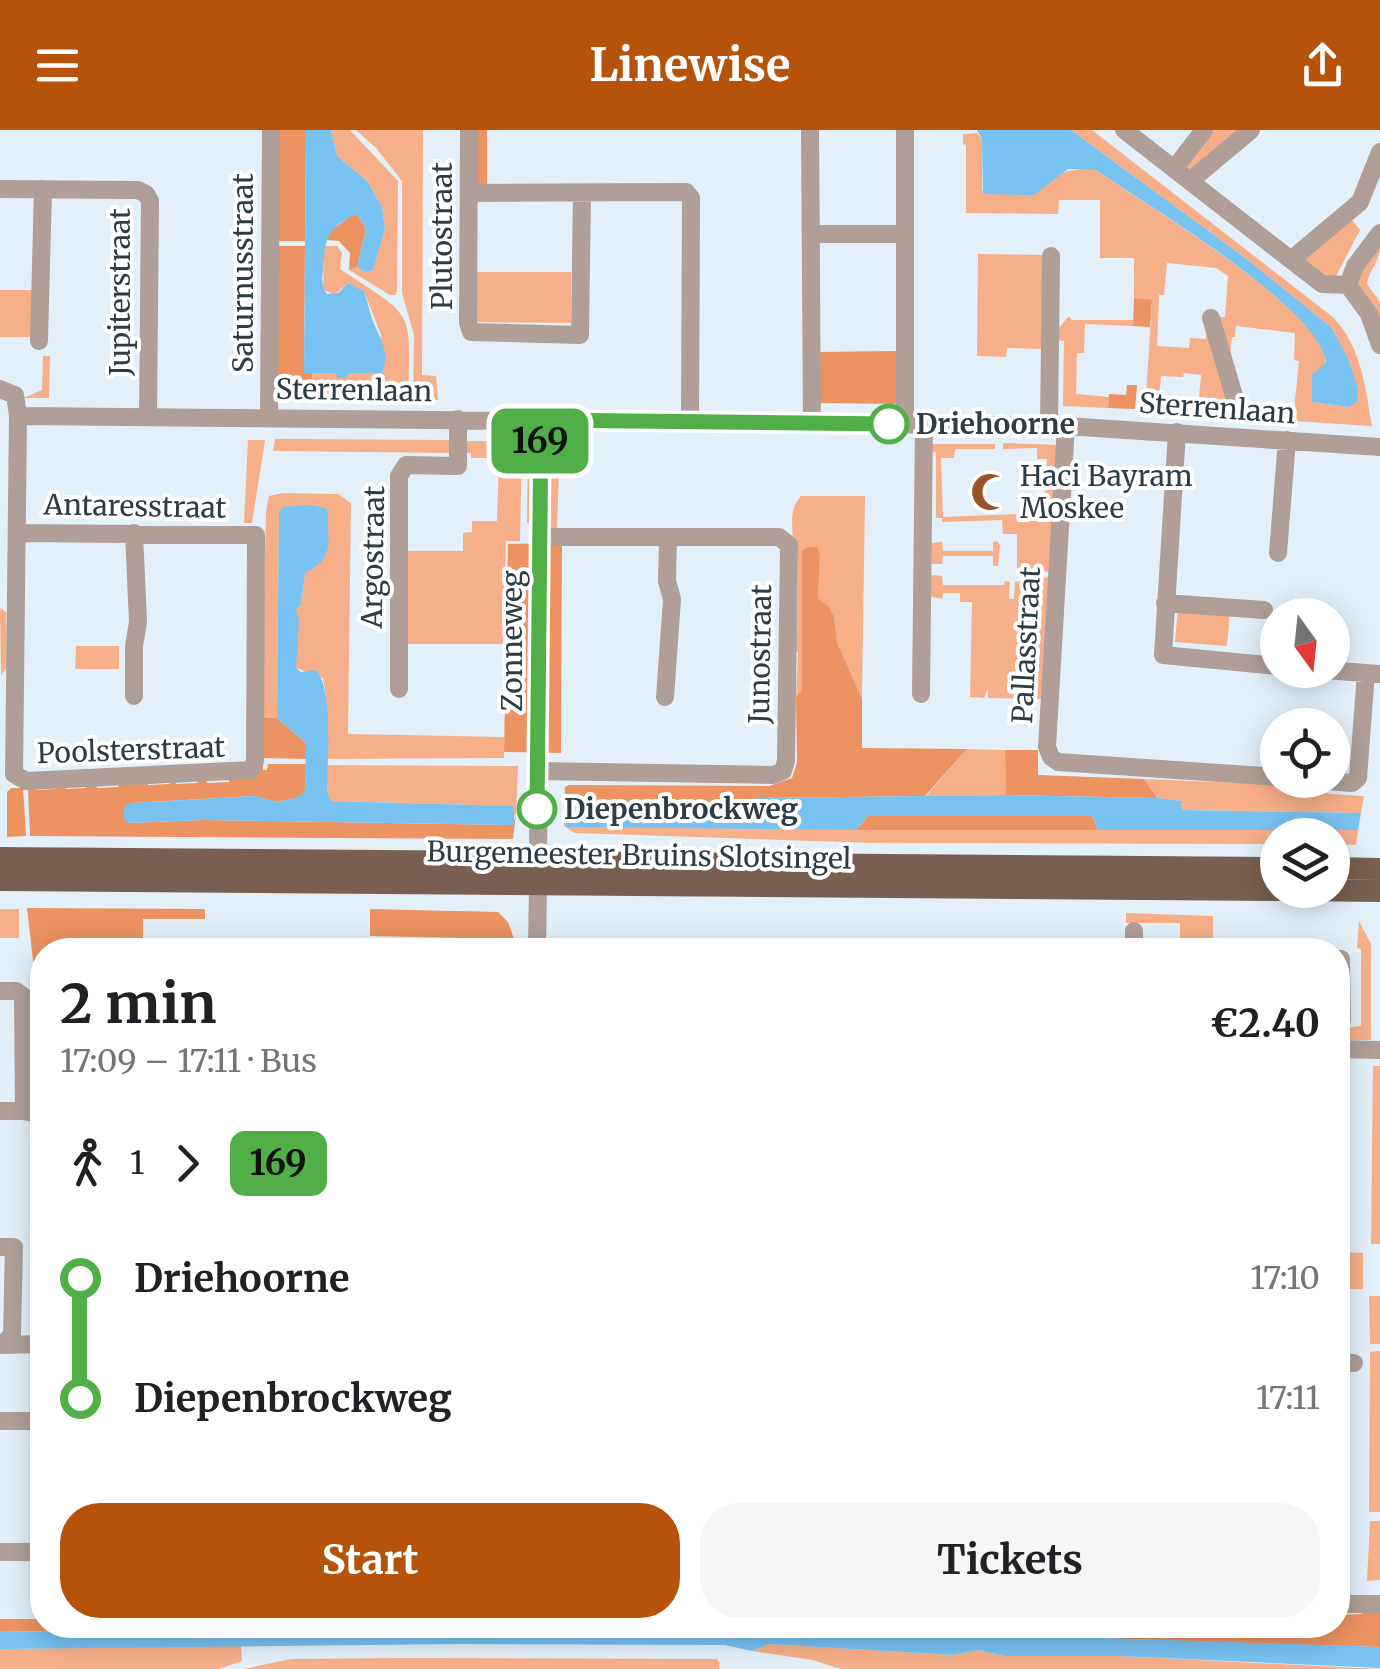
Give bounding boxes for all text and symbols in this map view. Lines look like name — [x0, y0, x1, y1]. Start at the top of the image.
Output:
text: Linewise — [590, 37, 790, 93]
icon: menu — [30, 38, 85, 93]
icon: share — [1295, 38, 1350, 93]
street label: Plutostraat — [424, 162, 460, 310]
street label: Saturnusstraat — [225, 173, 261, 373]
street label: Jupiterstraat — [102, 208, 138, 377]
street label: Sterrenlaan — [275, 371, 433, 409]
street label: Sterrenlaan — [1138, 385, 1296, 431]
marker: Driehoorne — [870, 405, 908, 443]
place label: Driehoorne — [916, 406, 1075, 442]
line badge: 169 — [482, 408, 598, 474]
text: 169 — [511, 419, 569, 463]
place label: Haci Bayram Moskee — [1020, 458, 1193, 526]
mosque icon: Haci Bayram Moskee — [969, 471, 1011, 513]
street label: Argostraat — [354, 485, 392, 630]
street label: Antaresstraat — [42, 486, 227, 526]
street label: Pallasstraat — [1004, 566, 1048, 724]
street label: Zonneweg — [494, 570, 530, 712]
street label: Junostraat — [741, 584, 779, 725]
north arrow — [1260, 598, 1350, 688]
map controls — [1260, 598, 1350, 908]
button: locate — [1260, 708, 1350, 798]
street label: Poolsterstraat — [36, 729, 226, 771]
marker: Diepenbrockweg — [518, 790, 556, 828]
place label: Diepenbrockweg — [564, 791, 799, 827]
button: layers — [1260, 818, 1350, 908]
street label: Burgemeester Bruins Slotsingel — [426, 833, 852, 877]
text: 2 min — [60, 969, 217, 1038]
text: €2.40 — [1210, 1000, 1320, 1047]
text: 17:09 – 17:11 · Bus — [60, 1041, 317, 1081]
icon: walk — [60, 1136, 115, 1191]
icon: forward — [160, 1136, 215, 1191]
text: 169 — [250, 1141, 307, 1185]
text: 1 — [130, 1143, 145, 1183]
text: Driehoorne — [134, 1255, 350, 1302]
text: 17:10 — [1250, 1258, 1320, 1298]
text: Diepenbrockweg — [134, 1375, 452, 1422]
text: 17:11 — [1256, 1378, 1320, 1418]
button: Start — [60, 1503, 680, 1618]
button: Tickets — [700, 1503, 1320, 1618]

